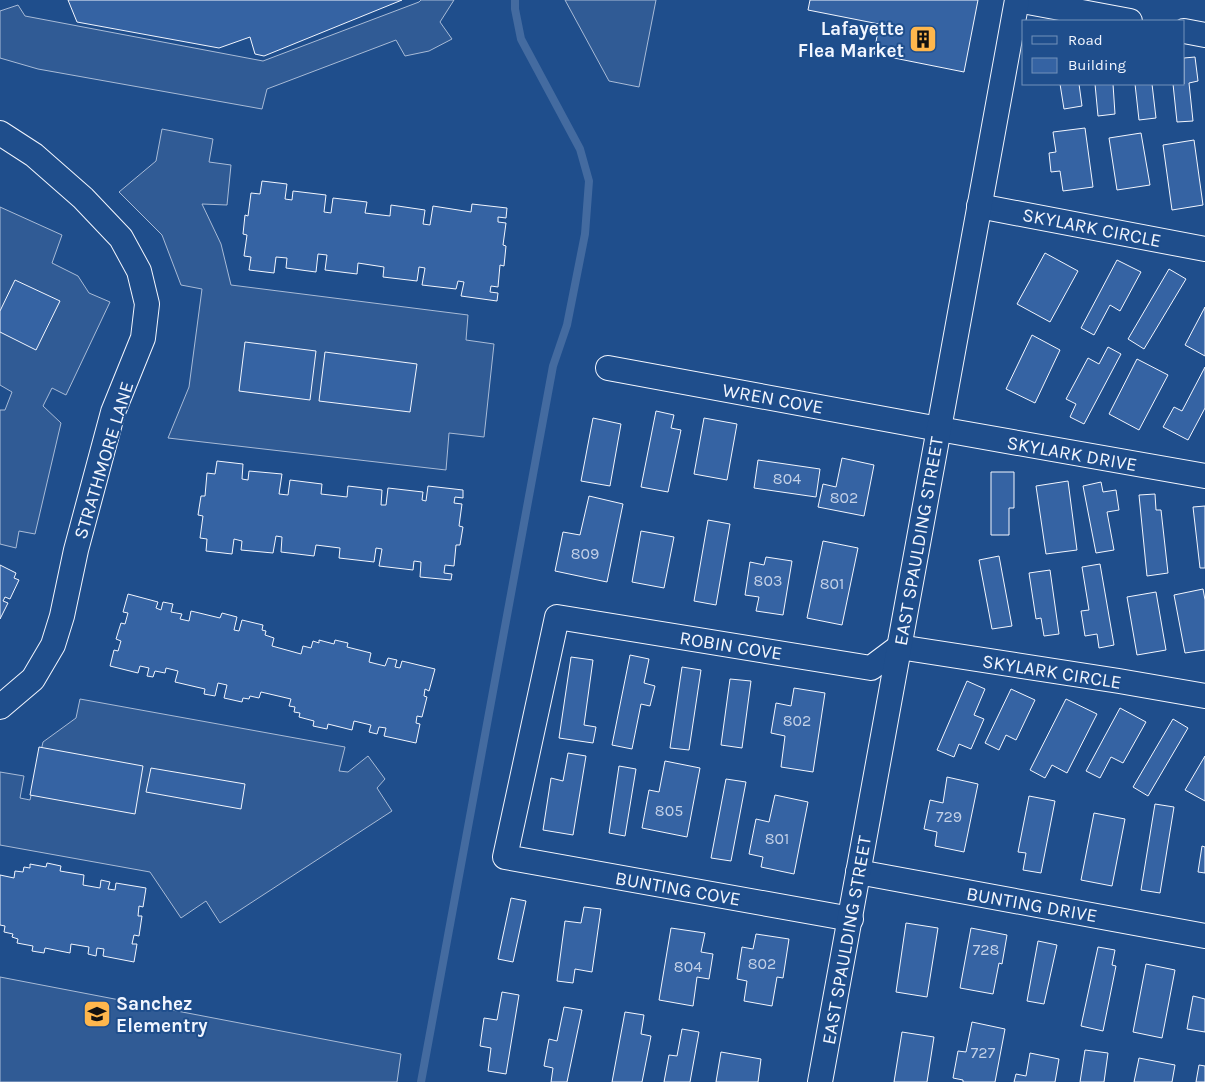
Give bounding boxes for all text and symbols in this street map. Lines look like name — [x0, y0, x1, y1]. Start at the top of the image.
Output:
place label: Lafayette Flea Market — [798, 18, 904, 62]
legend — [1022, 20, 1185, 85]
building icon: Lafayette Flea Market — [908, 24, 938, 54]
text: Road — [1068, 31, 1103, 49]
text: Building — [1068, 56, 1126, 74]
street label: SKYLARK CIRCLE — [1021, 204, 1163, 252]
street label: STRATHMORE LANE — [70, 379, 138, 542]
street label: WREN COVE — [721, 379, 825, 419]
street label: SKYLARK DRIVE — [1005, 432, 1139, 476]
street label: EAST SPAULDING STREET — [890, 435, 948, 647]
house number: 804 — [773, 469, 801, 488]
house number: 802 — [830, 488, 858, 507]
house number: 809 — [571, 544, 599, 563]
house number: 803 — [754, 571, 782, 590]
house number: 801 — [820, 574, 844, 593]
street label: ROBIN COVE — [678, 627, 784, 665]
street label: SKYLARK CIRCLE — [981, 650, 1123, 694]
house number: 802 — [783, 711, 811, 730]
house number: 805 — [655, 801, 683, 820]
house number: 729 — [936, 807, 962, 826]
house number: 801 — [765, 829, 789, 848]
street label: EAST SPAULDING STREET — [818, 834, 876, 1046]
street label: BUNTING COVE — [613, 867, 742, 911]
street label: BUNTING DRIVE — [965, 883, 1099, 927]
house number: 728 — [973, 940, 999, 959]
house number: 802 — [748, 954, 776, 973]
house number: 804 — [674, 957, 702, 976]
place label: Sanchez Elementry — [116, 993, 208, 1037]
school or university icon: Sanchez Elementry — [82, 999, 112, 1029]
house number: 727 — [971, 1043, 996, 1062]

